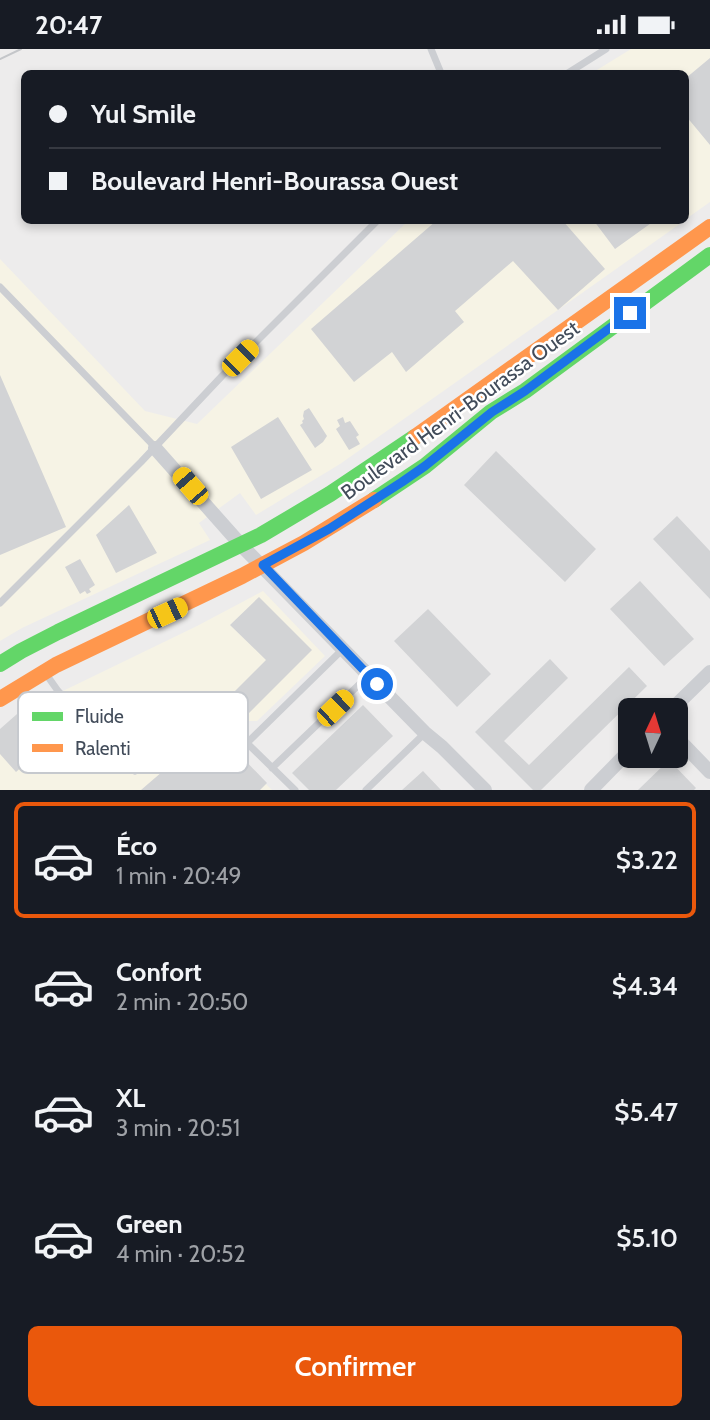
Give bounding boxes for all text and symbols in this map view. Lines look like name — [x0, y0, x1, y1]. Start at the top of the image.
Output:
text: 20:47 — [35, 9, 102, 41]
text: Yul Smile — [91, 98, 196, 130]
text: Boulevard Henri-Bourassa Ouest — [91, 165, 458, 197]
route end — [614, 297, 646, 329]
street label: Boulevard Henri-Bourassa Ouest — [336, 315, 584, 505]
car — [218, 336, 263, 380]
car — [169, 463, 212, 509]
car — [144, 595, 191, 631]
route start — [361, 668, 393, 700]
car — [313, 686, 358, 730]
legend — [18, 692, 248, 773]
north arrow — [618, 698, 688, 768]
map controls — [618, 698, 688, 768]
text: Fluide — [75, 705, 124, 728]
text: Ralenti — [75, 737, 131, 760]
icon: car — [32, 829, 95, 892]
text: Éco — [116, 830, 157, 862]
text: $3.22 — [616, 844, 678, 876]
text: 1 min · 20:49 — [116, 862, 242, 890]
icon: car — [32, 955, 95, 1018]
text: Confort — [116, 956, 202, 988]
text: $4.34 — [612, 970, 678, 1002]
text: 2 min · 20:50 — [116, 988, 248, 1016]
icon: car — [32, 1081, 95, 1144]
text: XL — [116, 1082, 145, 1114]
text: $5.47 — [614, 1096, 678, 1128]
text: 3 min · 20:51 — [116, 1114, 240, 1142]
icon: car — [32, 1207, 95, 1270]
text: Green — [116, 1208, 183, 1240]
text: $5.10 — [616, 1222, 678, 1254]
text: 4 min · 20:52 — [116, 1240, 246, 1268]
button: Confirmer — [28, 1326, 682, 1406]

